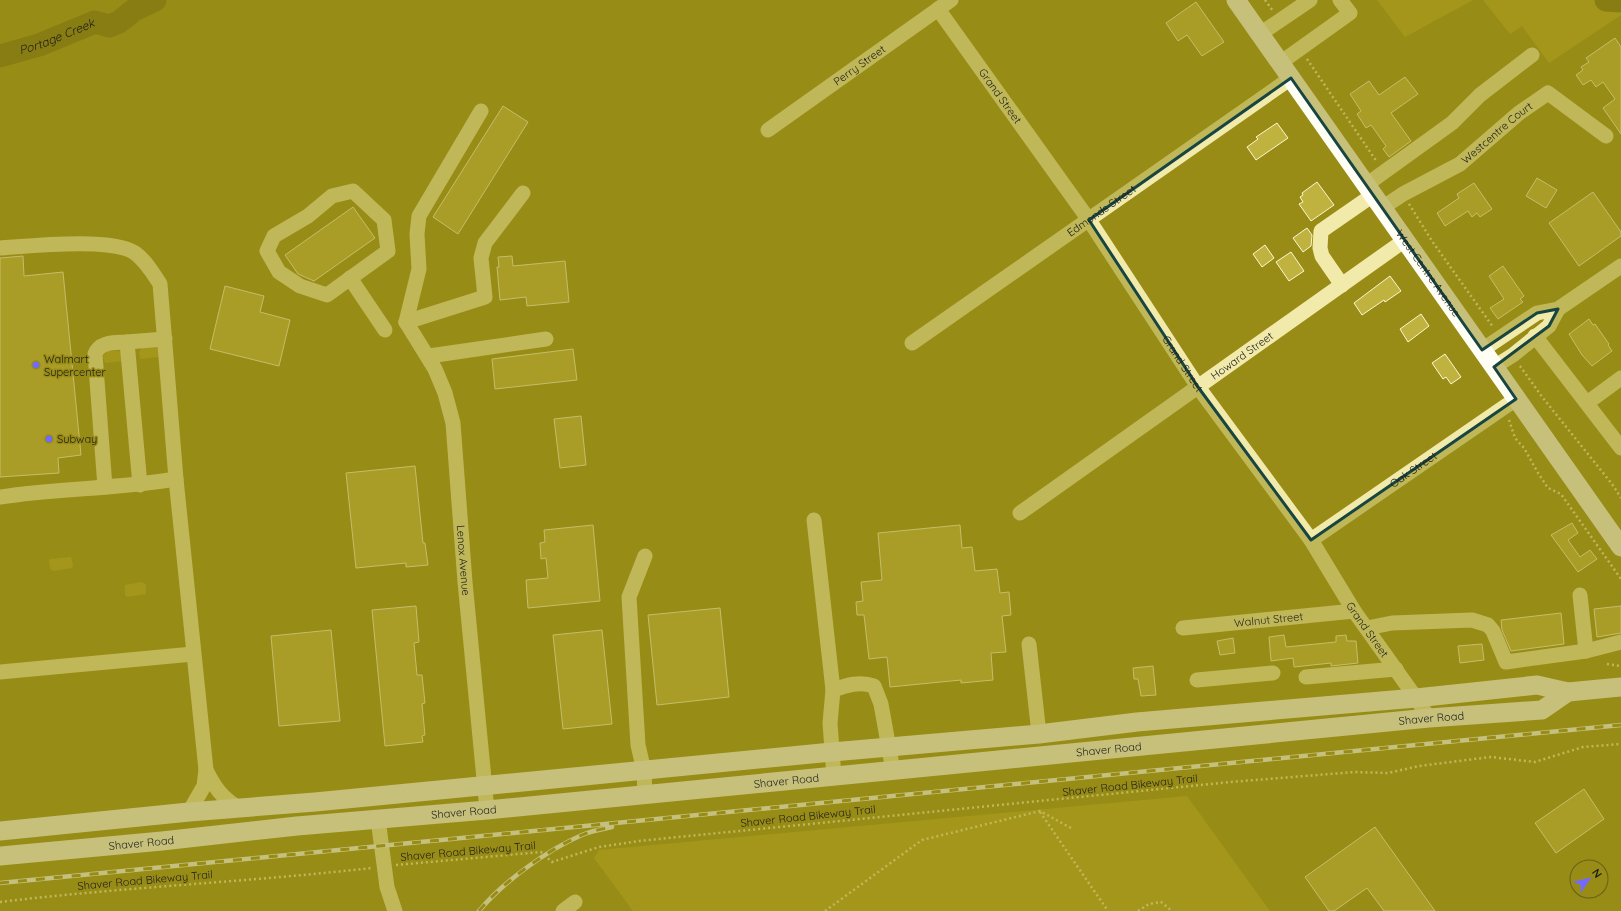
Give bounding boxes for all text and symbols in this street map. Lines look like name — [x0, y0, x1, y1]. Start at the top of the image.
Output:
water label: Portage Creek — [17, 14, 98, 57]
street label: Perry Street — [831, 42, 888, 88]
street label: Grand Street — [976, 66, 1025, 127]
street label: Westcentre Court — [1458, 99, 1535, 167]
street label: Edmonds Street — [1064, 182, 1139, 240]
street label: West Centre Avenue — [1393, 227, 1464, 319]
street label: Howard Street — [1208, 329, 1276, 383]
street label: Grand Street — [1159, 333, 1206, 395]
place label: Walmart Supercenter — [44, 352, 106, 379]
marker: Walmart Supercenter — [31, 360, 41, 370]
place label: Subway — [57, 432, 97, 446]
marker: Subway — [44, 434, 54, 444]
street label: Oak Street — [1387, 448, 1440, 491]
street label: Lenox Avenue — [454, 524, 473, 596]
street label: Grand Street — [1343, 599, 1392, 660]
street label: Walnut Street — [1233, 609, 1304, 630]
street label: Shaver Road — [1398, 709, 1465, 728]
street label: Shaver Road — [1076, 739, 1142, 759]
street label: Shaver Road — [753, 771, 820, 791]
street label: Shaver Road Bikeway Trail — [1062, 771, 1198, 799]
street label: Shaver Road — [431, 802, 497, 822]
street label: Shaver Road Bikeway Trail — [740, 802, 876, 830]
street label: Shaver Road — [108, 833, 175, 853]
street label: Shaver Road Bikeway Trail — [400, 838, 536, 864]
north arrow — [1569, 859, 1609, 899]
text: N — [1589, 866, 1605, 881]
street label: Shaver Road Bikeway Trail — [77, 867, 213, 893]

